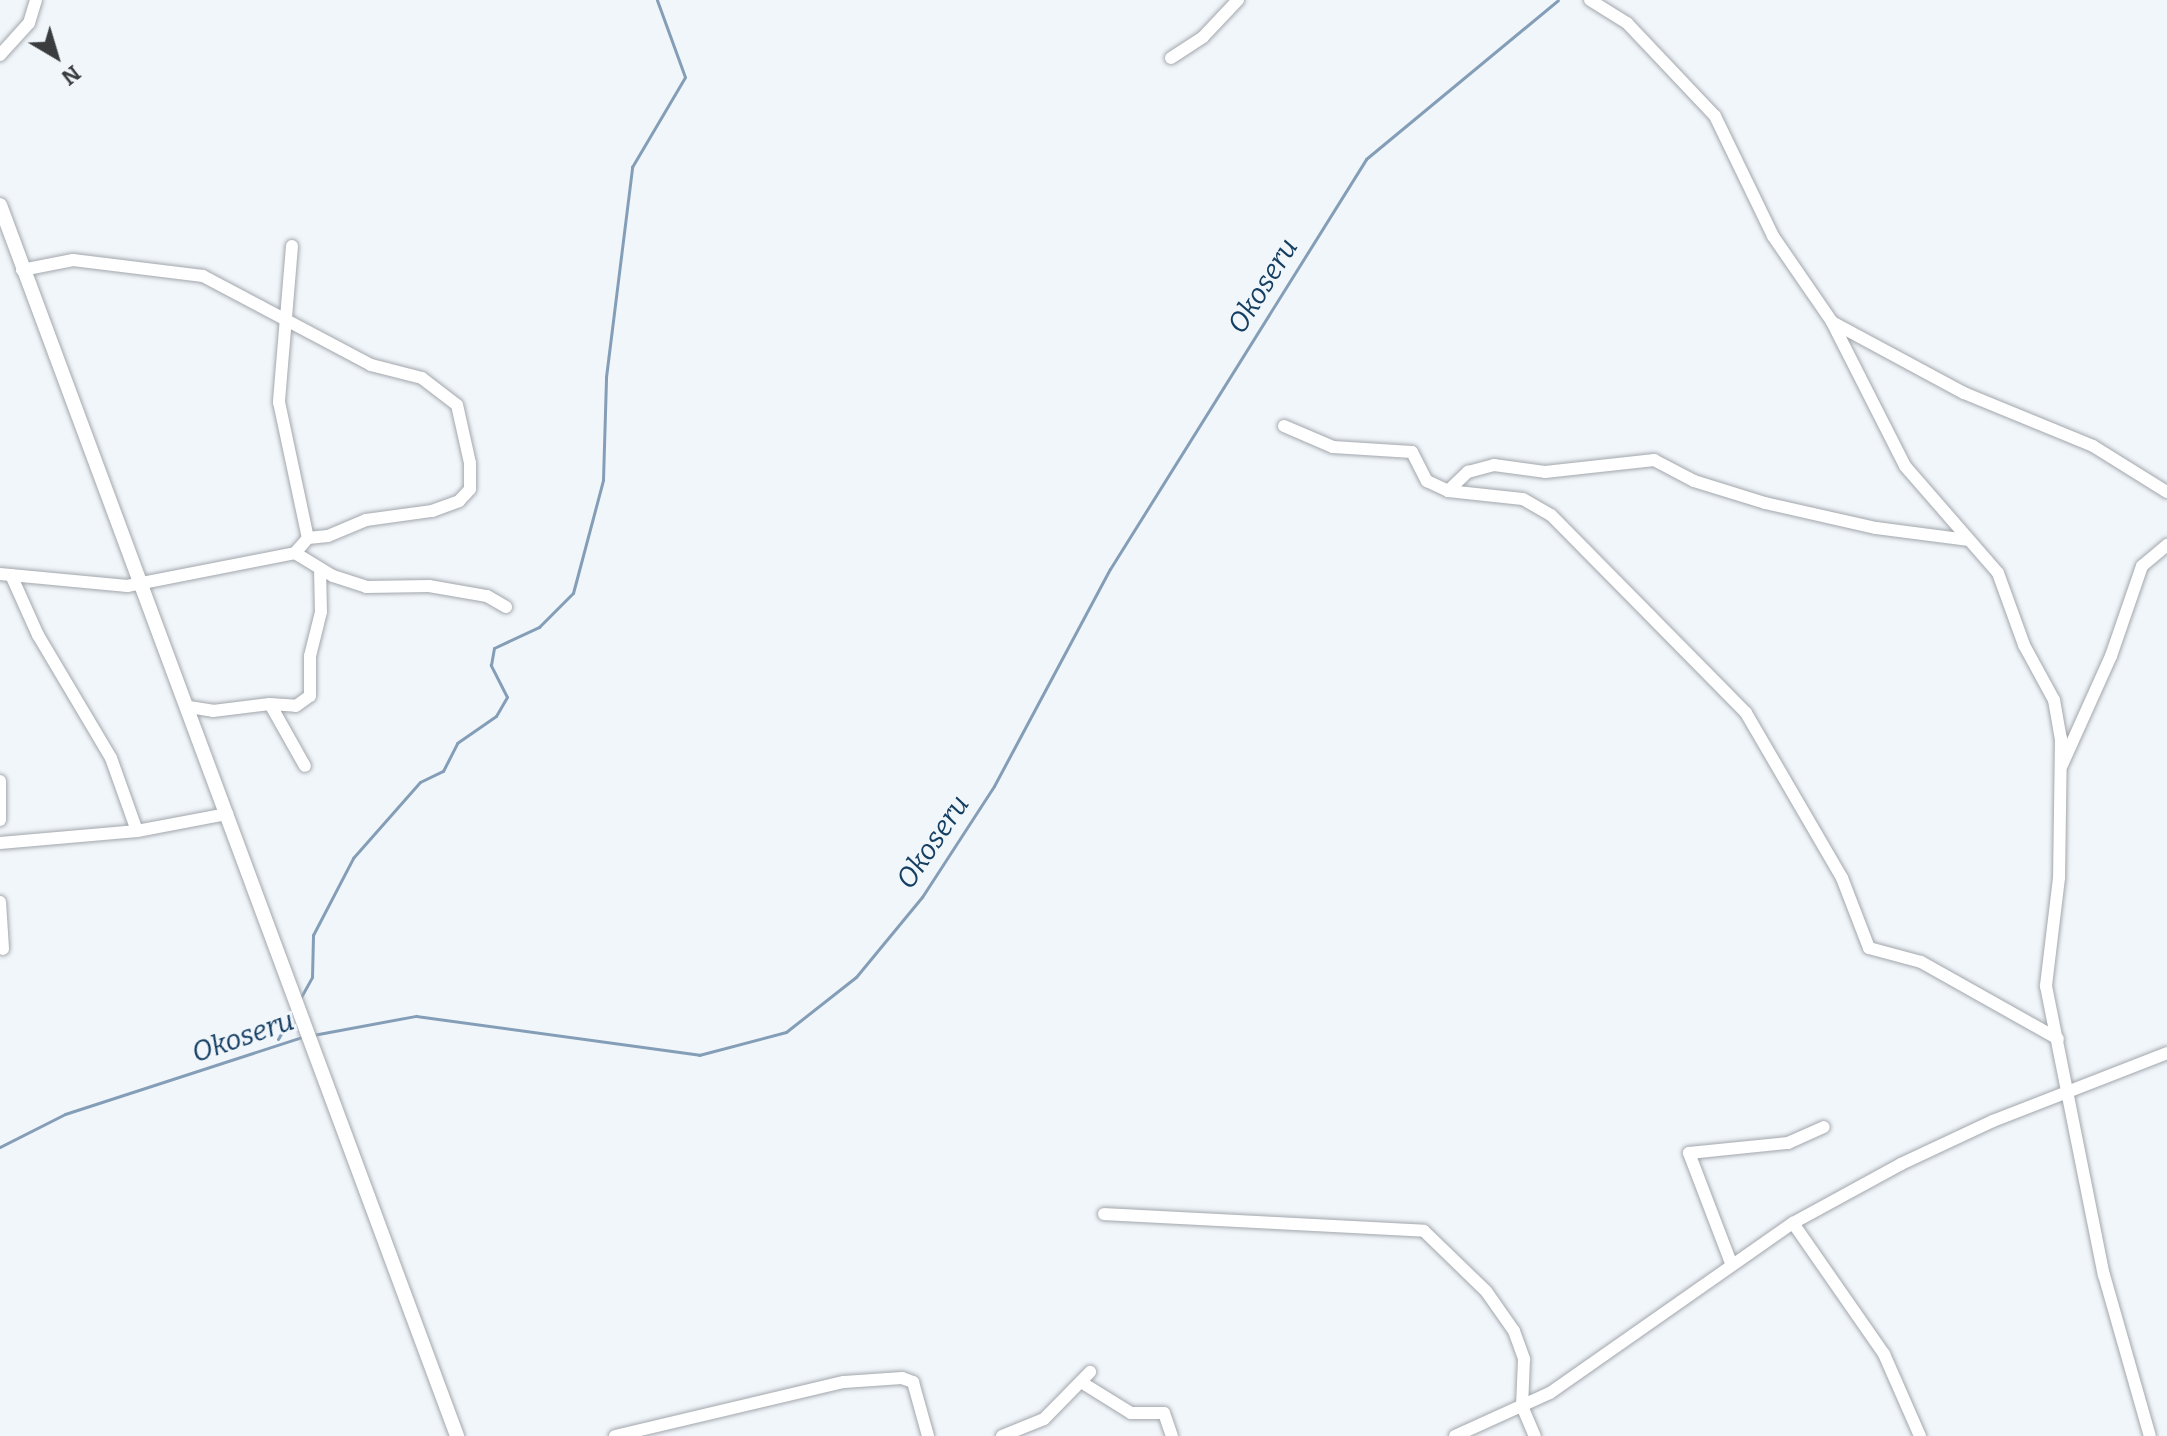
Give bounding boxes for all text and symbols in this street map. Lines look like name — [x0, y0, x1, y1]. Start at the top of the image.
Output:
north arrow — [16, 16, 96, 96]
text: N — [56, 59, 86, 91]
water label: Okoseru — [1221, 232, 1305, 340]
water label: Okoseru — [890, 789, 976, 895]
water label: Okoseru — [188, 1004, 298, 1070]

